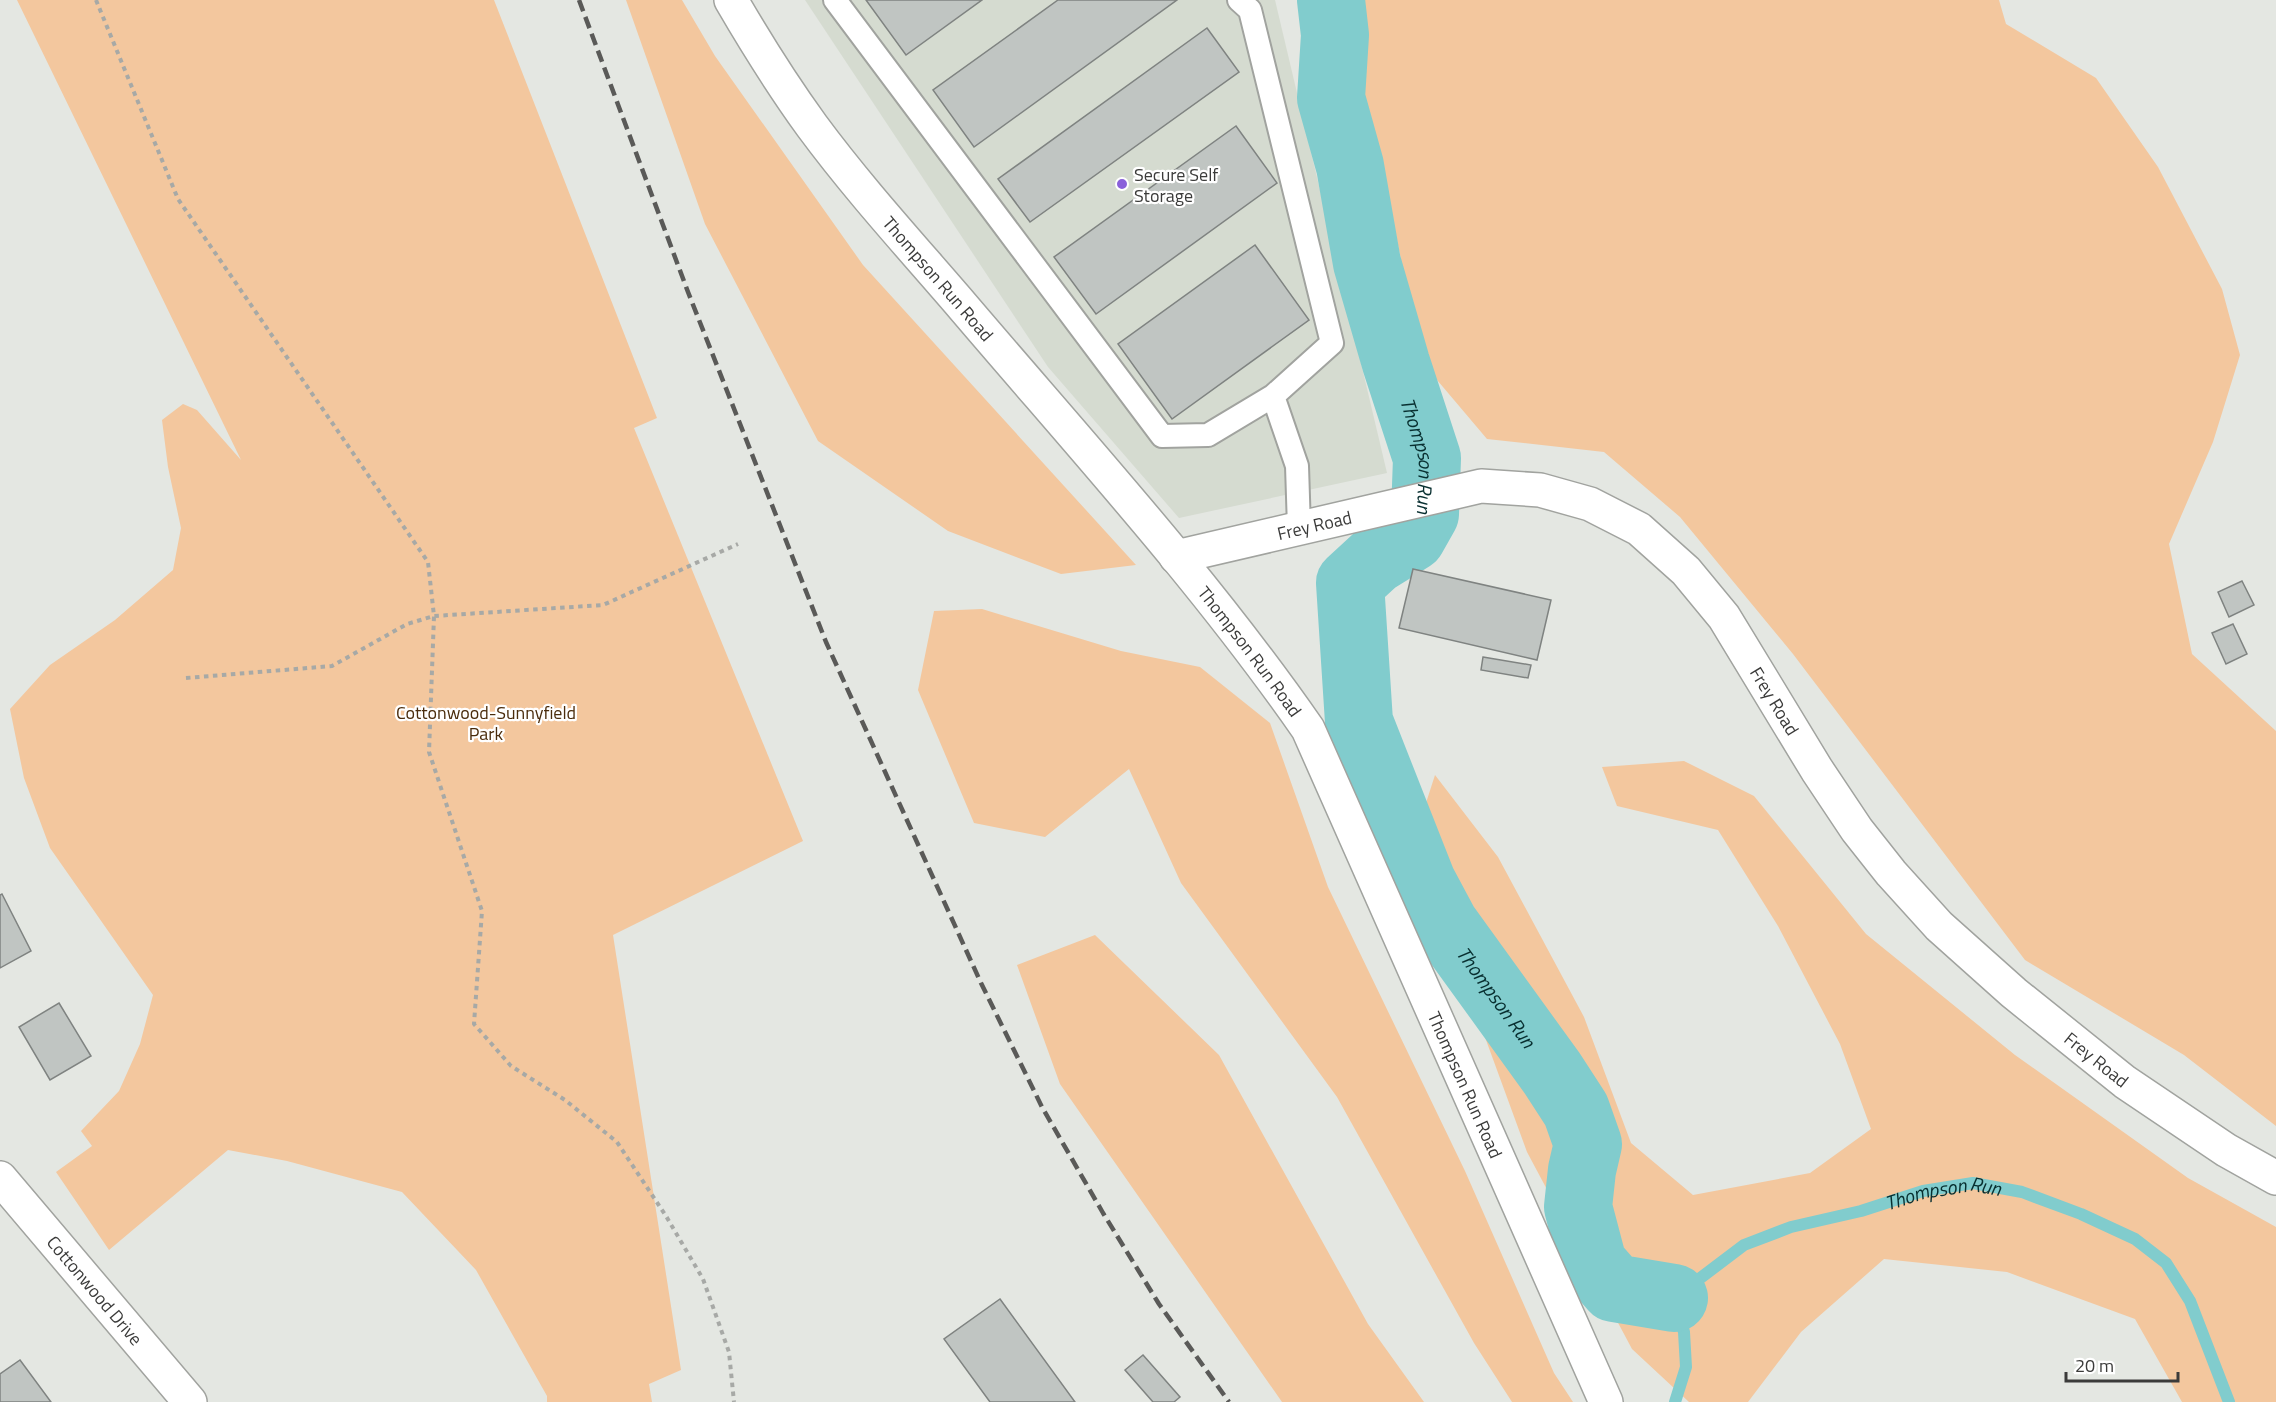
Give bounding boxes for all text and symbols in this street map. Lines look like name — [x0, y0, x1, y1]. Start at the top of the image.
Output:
place label: Secure Self Storage — [1134, 161, 1218, 209]
marker: Secure Self Storage — [1115, 177, 1129, 191]
street label: Thompson Run Road — [876, 210, 1000, 347]
water label: Thompson Run — [1393, 393, 1442, 515]
street label: Frey Road — [1274, 503, 1354, 547]
street label: Thompson Run Road — [1192, 580, 1309, 722]
street label: Frey Road — [1744, 661, 1806, 740]
park label: Cottonwood-Sunnyfield Park — [396, 699, 576, 747]
water label: Thompson Run — [1449, 939, 1545, 1055]
street label: Thompson Run Road — [1421, 1007, 1510, 1162]
street label: Frey Road — [2059, 1025, 2135, 1094]
water label: Thompson Run — [1880, 1167, 2005, 1218]
street label: Cottonwood Drive — [41, 1229, 149, 1351]
scale bar — [2066, 1345, 2178, 1383]
text: 20 m — [2075, 1352, 2114, 1379]

